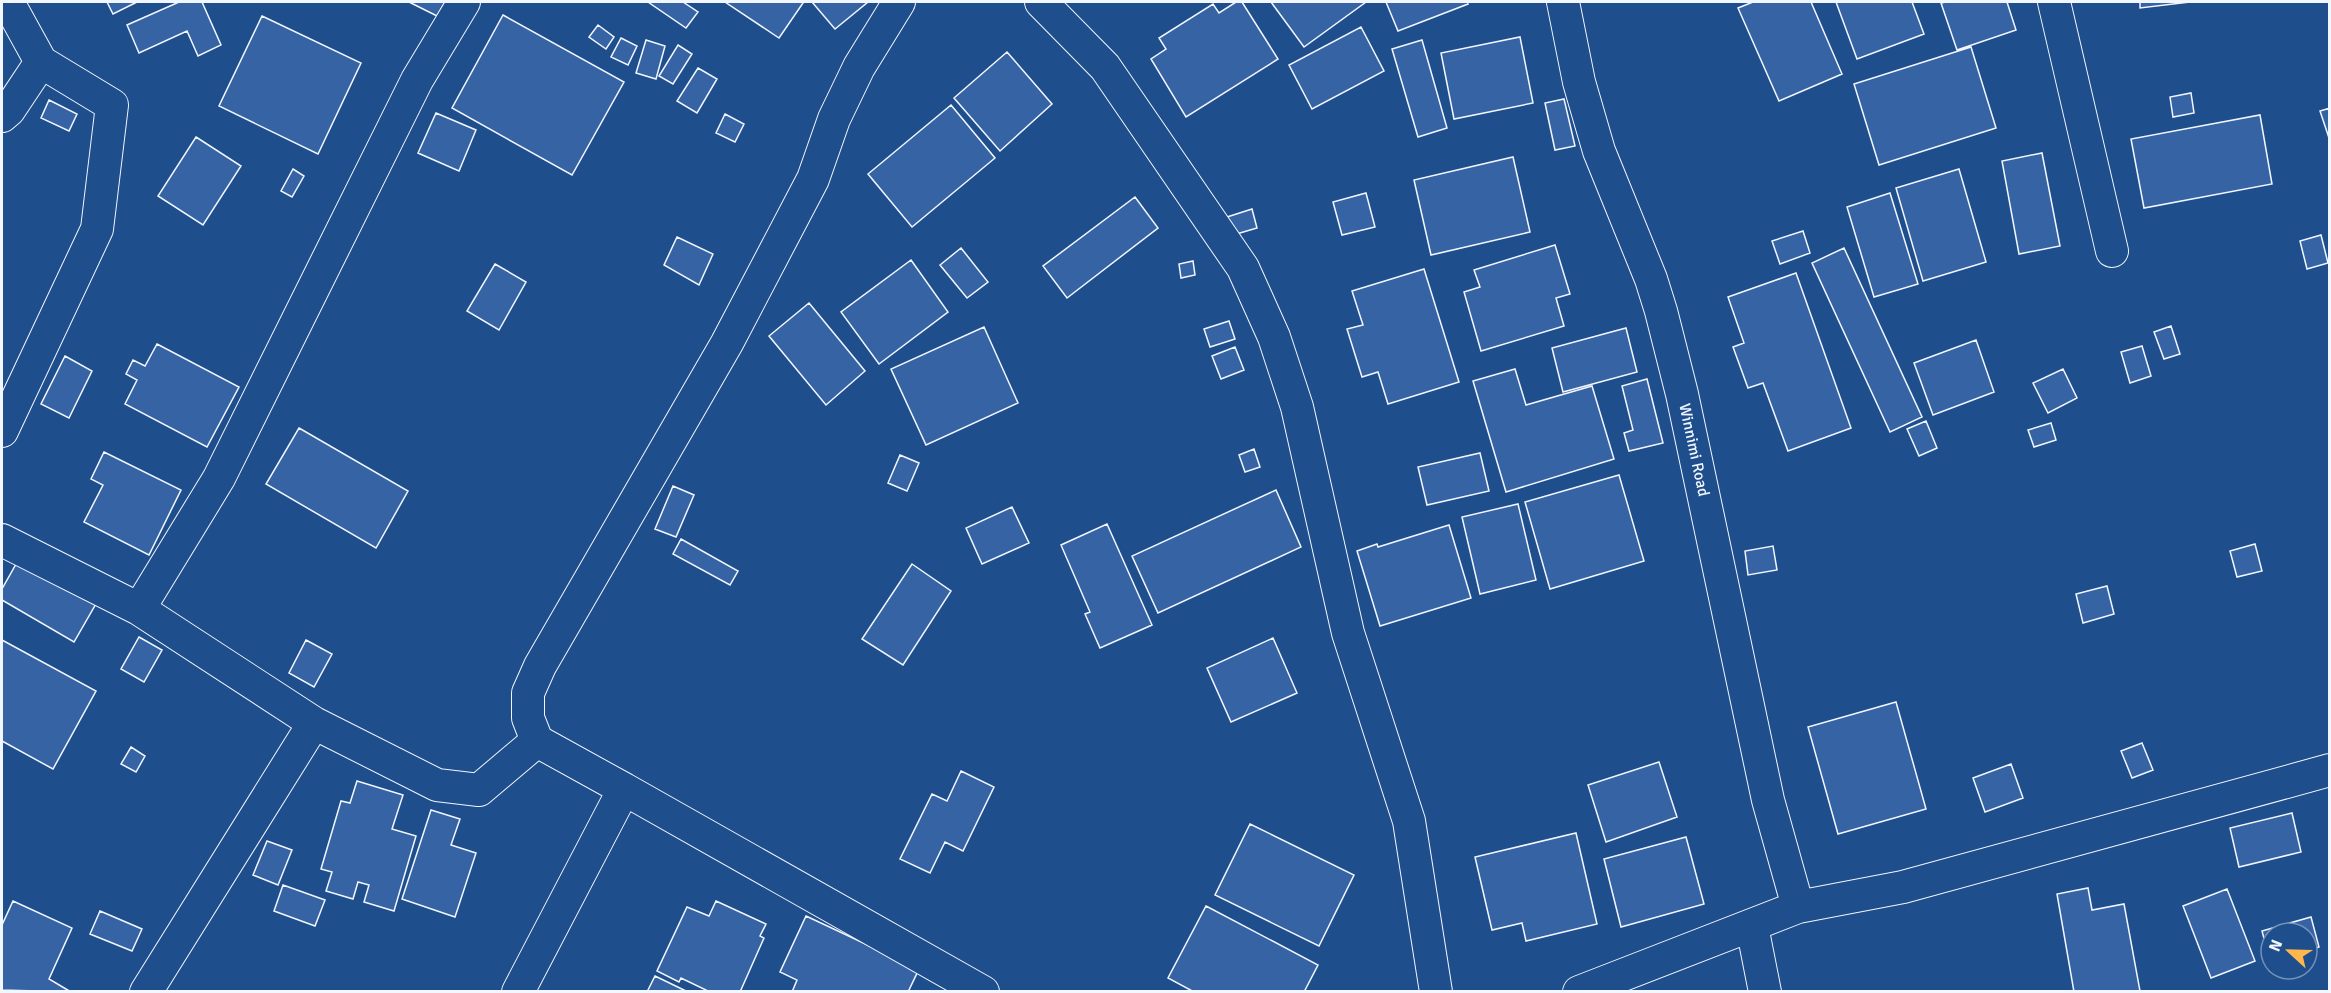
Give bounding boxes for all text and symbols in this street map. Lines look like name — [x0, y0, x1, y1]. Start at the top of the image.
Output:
street label: Winnimi Road — [1674, 402, 1714, 498]
north arrow — [2259, 921, 2319, 981]
text: N — [2265, 937, 2287, 955]

